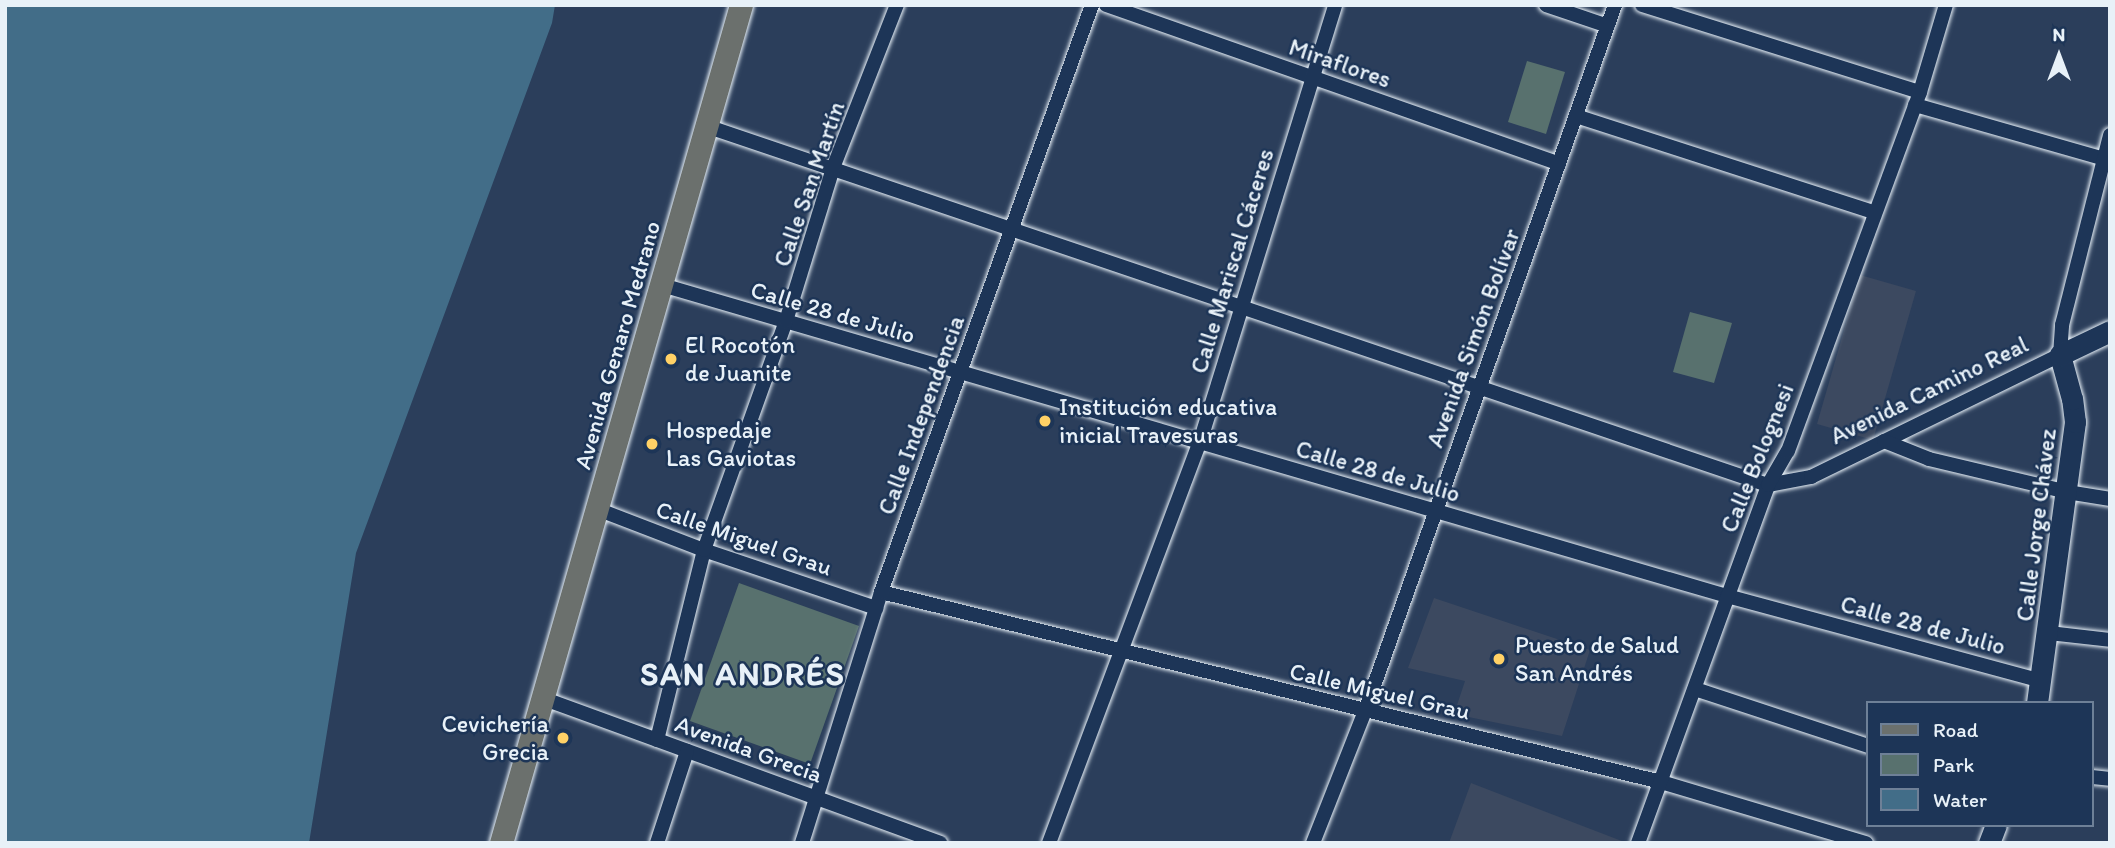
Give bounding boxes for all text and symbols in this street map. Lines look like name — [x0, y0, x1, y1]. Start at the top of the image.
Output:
north arrow — [2024, 21, 2094, 91]
text: N — [2053, 23, 2065, 46]
street label: Miraflores — [1285, 32, 1395, 94]
street label: Calle San Martín — [767, 98, 851, 270]
street label: Calle Mariscal Cáceres — [1184, 145, 1280, 377]
street label: Avenida Genaro Medrano — [568, 217, 666, 473]
street label: Avenida Simón Bolívar — [1420, 225, 1526, 451]
street label: Calle 28 de Julio — [748, 275, 918, 349]
street label: Calle Independencia — [872, 311, 970, 519]
street label: Avenida Camino Real — [1825, 330, 2033, 450]
place label: El Rocotón de Juanite — [685, 331, 795, 387]
marker: El Rocotón de Juanite — [663, 351, 679, 367]
street label: Calle Bolognesi — [1714, 379, 1800, 537]
place label: Institución educativa inicial Travesuras — [1059, 393, 1277, 449]
marker: Institución educativa inicial Travesuras — [1037, 413, 1053, 429]
place label: Hospedaje Las Gaviotas — [666, 416, 797, 472]
street label: Calle Jorge Chávez — [2010, 427, 2062, 623]
street label: Calle 28 de Julio — [1293, 434, 1463, 508]
marker: Hospedaje Las Gaviotas — [644, 436, 660, 452]
street label: Calle Miguel Grau — [652, 494, 836, 582]
street label: Calle 28 de Julio — [1837, 589, 2009, 661]
place label: Puesto de Salud San Andrés — [1515, 631, 1679, 687]
marker: Puesto de Salud San Andrés — [1489, 649, 1509, 669]
district label: SAN ANDRÉS — [642, 655, 844, 693]
street label: Calle Miguel Grau — [1287, 656, 1473, 726]
legend — [1867, 701, 2094, 827]
street label: Avenida Grecia — [671, 709, 827, 789]
place label: Cevichería Grecia — [441, 710, 549, 766]
text: Road — [1933, 717, 1978, 742]
marker: Cevichería Grecia — [555, 730, 571, 746]
text: Park — [1933, 752, 1974, 777]
text: Water — [1933, 787, 1987, 812]

